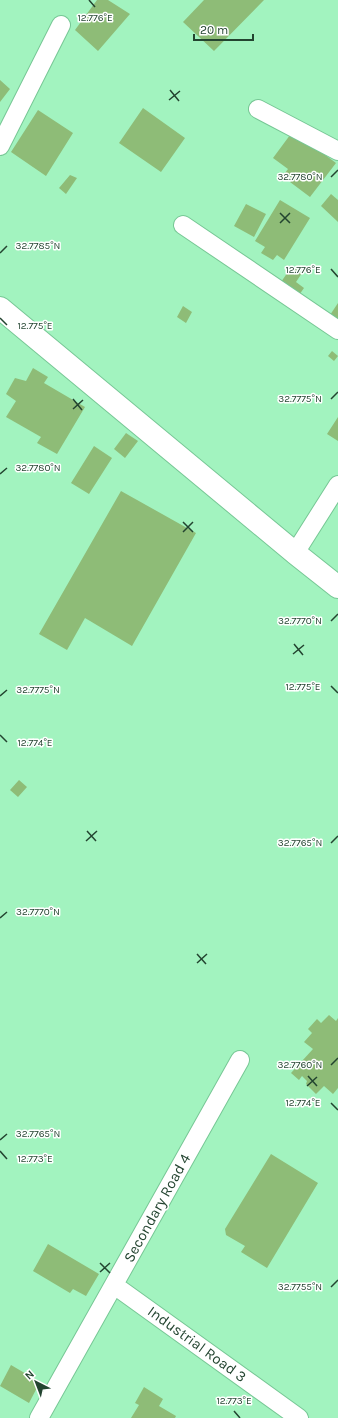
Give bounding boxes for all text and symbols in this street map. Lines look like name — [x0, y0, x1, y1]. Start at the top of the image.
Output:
text: 12.776°E — [77, 12, 113, 24]
scale bar — [194, 16, 253, 42]
text: 20 m — [200, 23, 228, 37]
text: 32.7780°N — [277, 171, 323, 183]
text: 32.7785°N — [16, 240, 60, 252]
text: 12.776°E — [285, 264, 321, 276]
text: 12.775°E — [18, 320, 52, 332]
text: 32.7775°N — [278, 393, 322, 405]
text: 32.7780°N — [15, 462, 61, 474]
text: 32.7770°N — [278, 615, 322, 627]
text: 12.775°E — [286, 681, 320, 693]
text: 32.7775°N — [16, 684, 60, 696]
text: 12.774°E — [18, 737, 52, 749]
text: 32.7765°N — [278, 837, 322, 849]
text: 32.7770°N — [16, 906, 60, 918]
text: 32.7760°N — [278, 1059, 322, 1071]
text: 12.774°E — [286, 1097, 320, 1109]
text: 32.7765°N — [16, 1128, 60, 1140]
street label: Secondary Road 4 — [120, 1150, 195, 1265]
text: 12.773°E — [17, 1153, 53, 1165]
text: 32.7755°N — [278, 1281, 322, 1293]
street label: Industrial Road 3 — [144, 1302, 250, 1386]
north arrow — [16, 1362, 56, 1402]
text: N — [22, 1367, 37, 1382]
text: 12.773°E — [216, 1395, 252, 1407]

